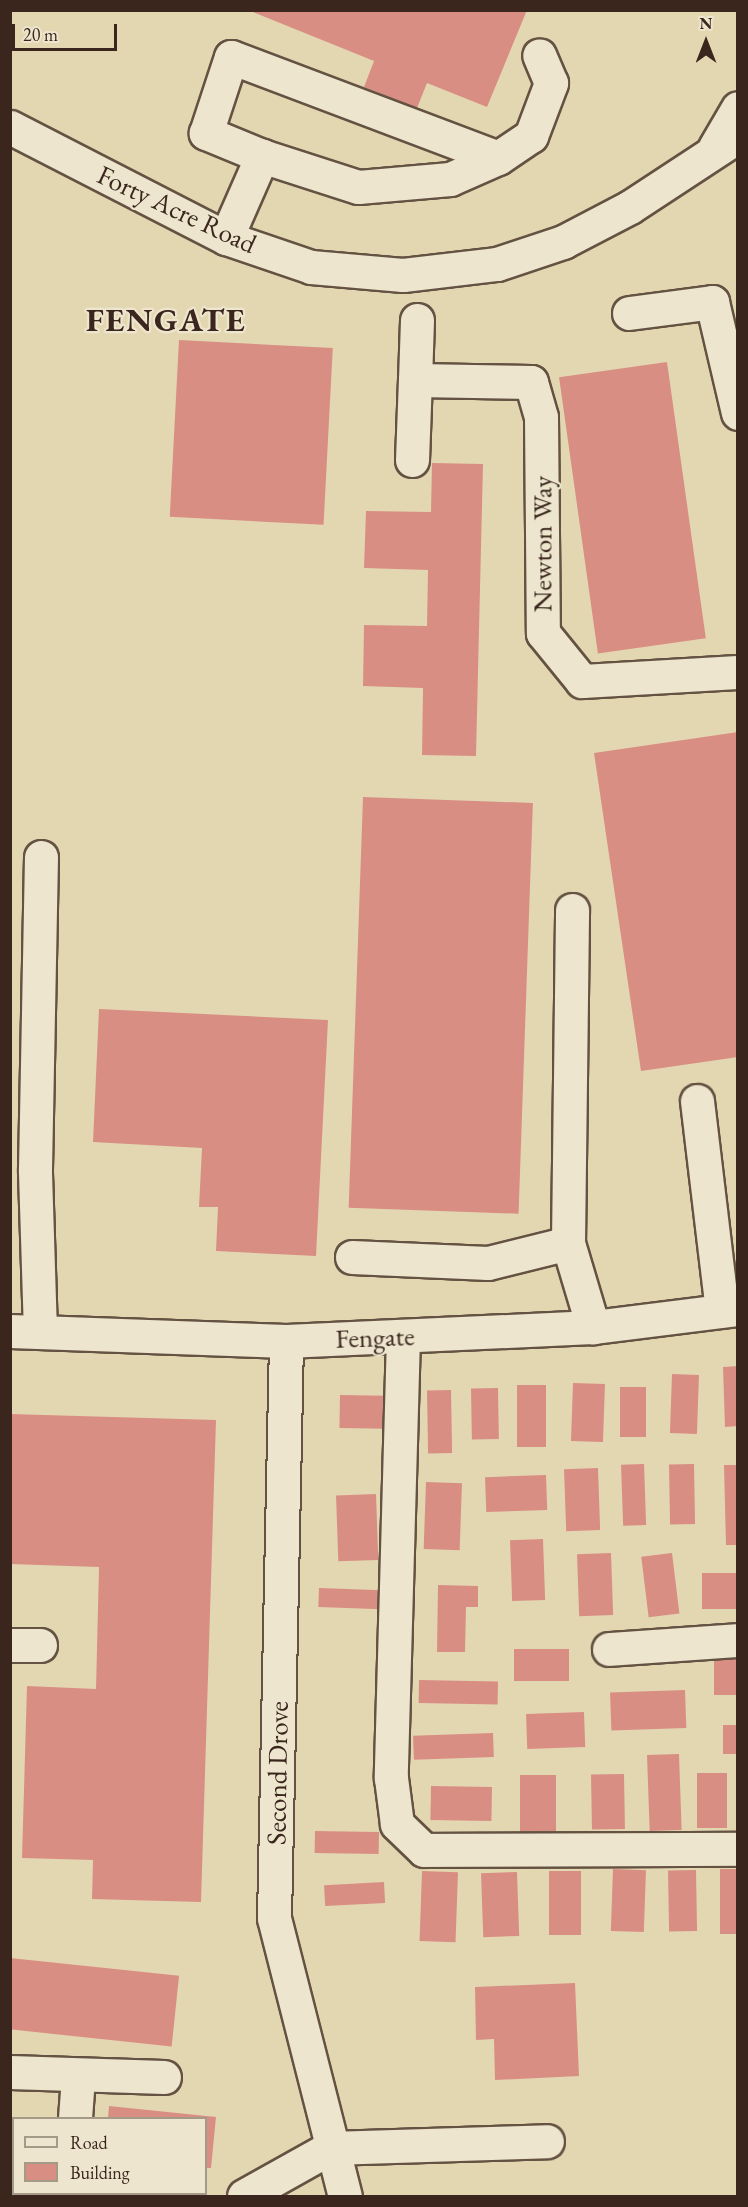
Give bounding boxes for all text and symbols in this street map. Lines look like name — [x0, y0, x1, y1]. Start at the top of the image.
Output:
scale bar — [15, 12, 120, 50]
north arrow — [676, 12, 736, 72]
text: N — [700, 13, 712, 34]
text: 20 m — [23, 23, 58, 46]
street label: Forty Acre Road — [92, 158, 262, 260]
district label: FENGATE — [86, 300, 246, 340]
street label: Newton Way — [526, 476, 558, 612]
street label: Fengate — [335, 1319, 415, 1355]
street label: Second Drove — [260, 1701, 294, 1845]
legend — [12, 2117, 207, 2195]
text: Road — [70, 2131, 108, 2154]
text: Building — [70, 2161, 130, 2184]

